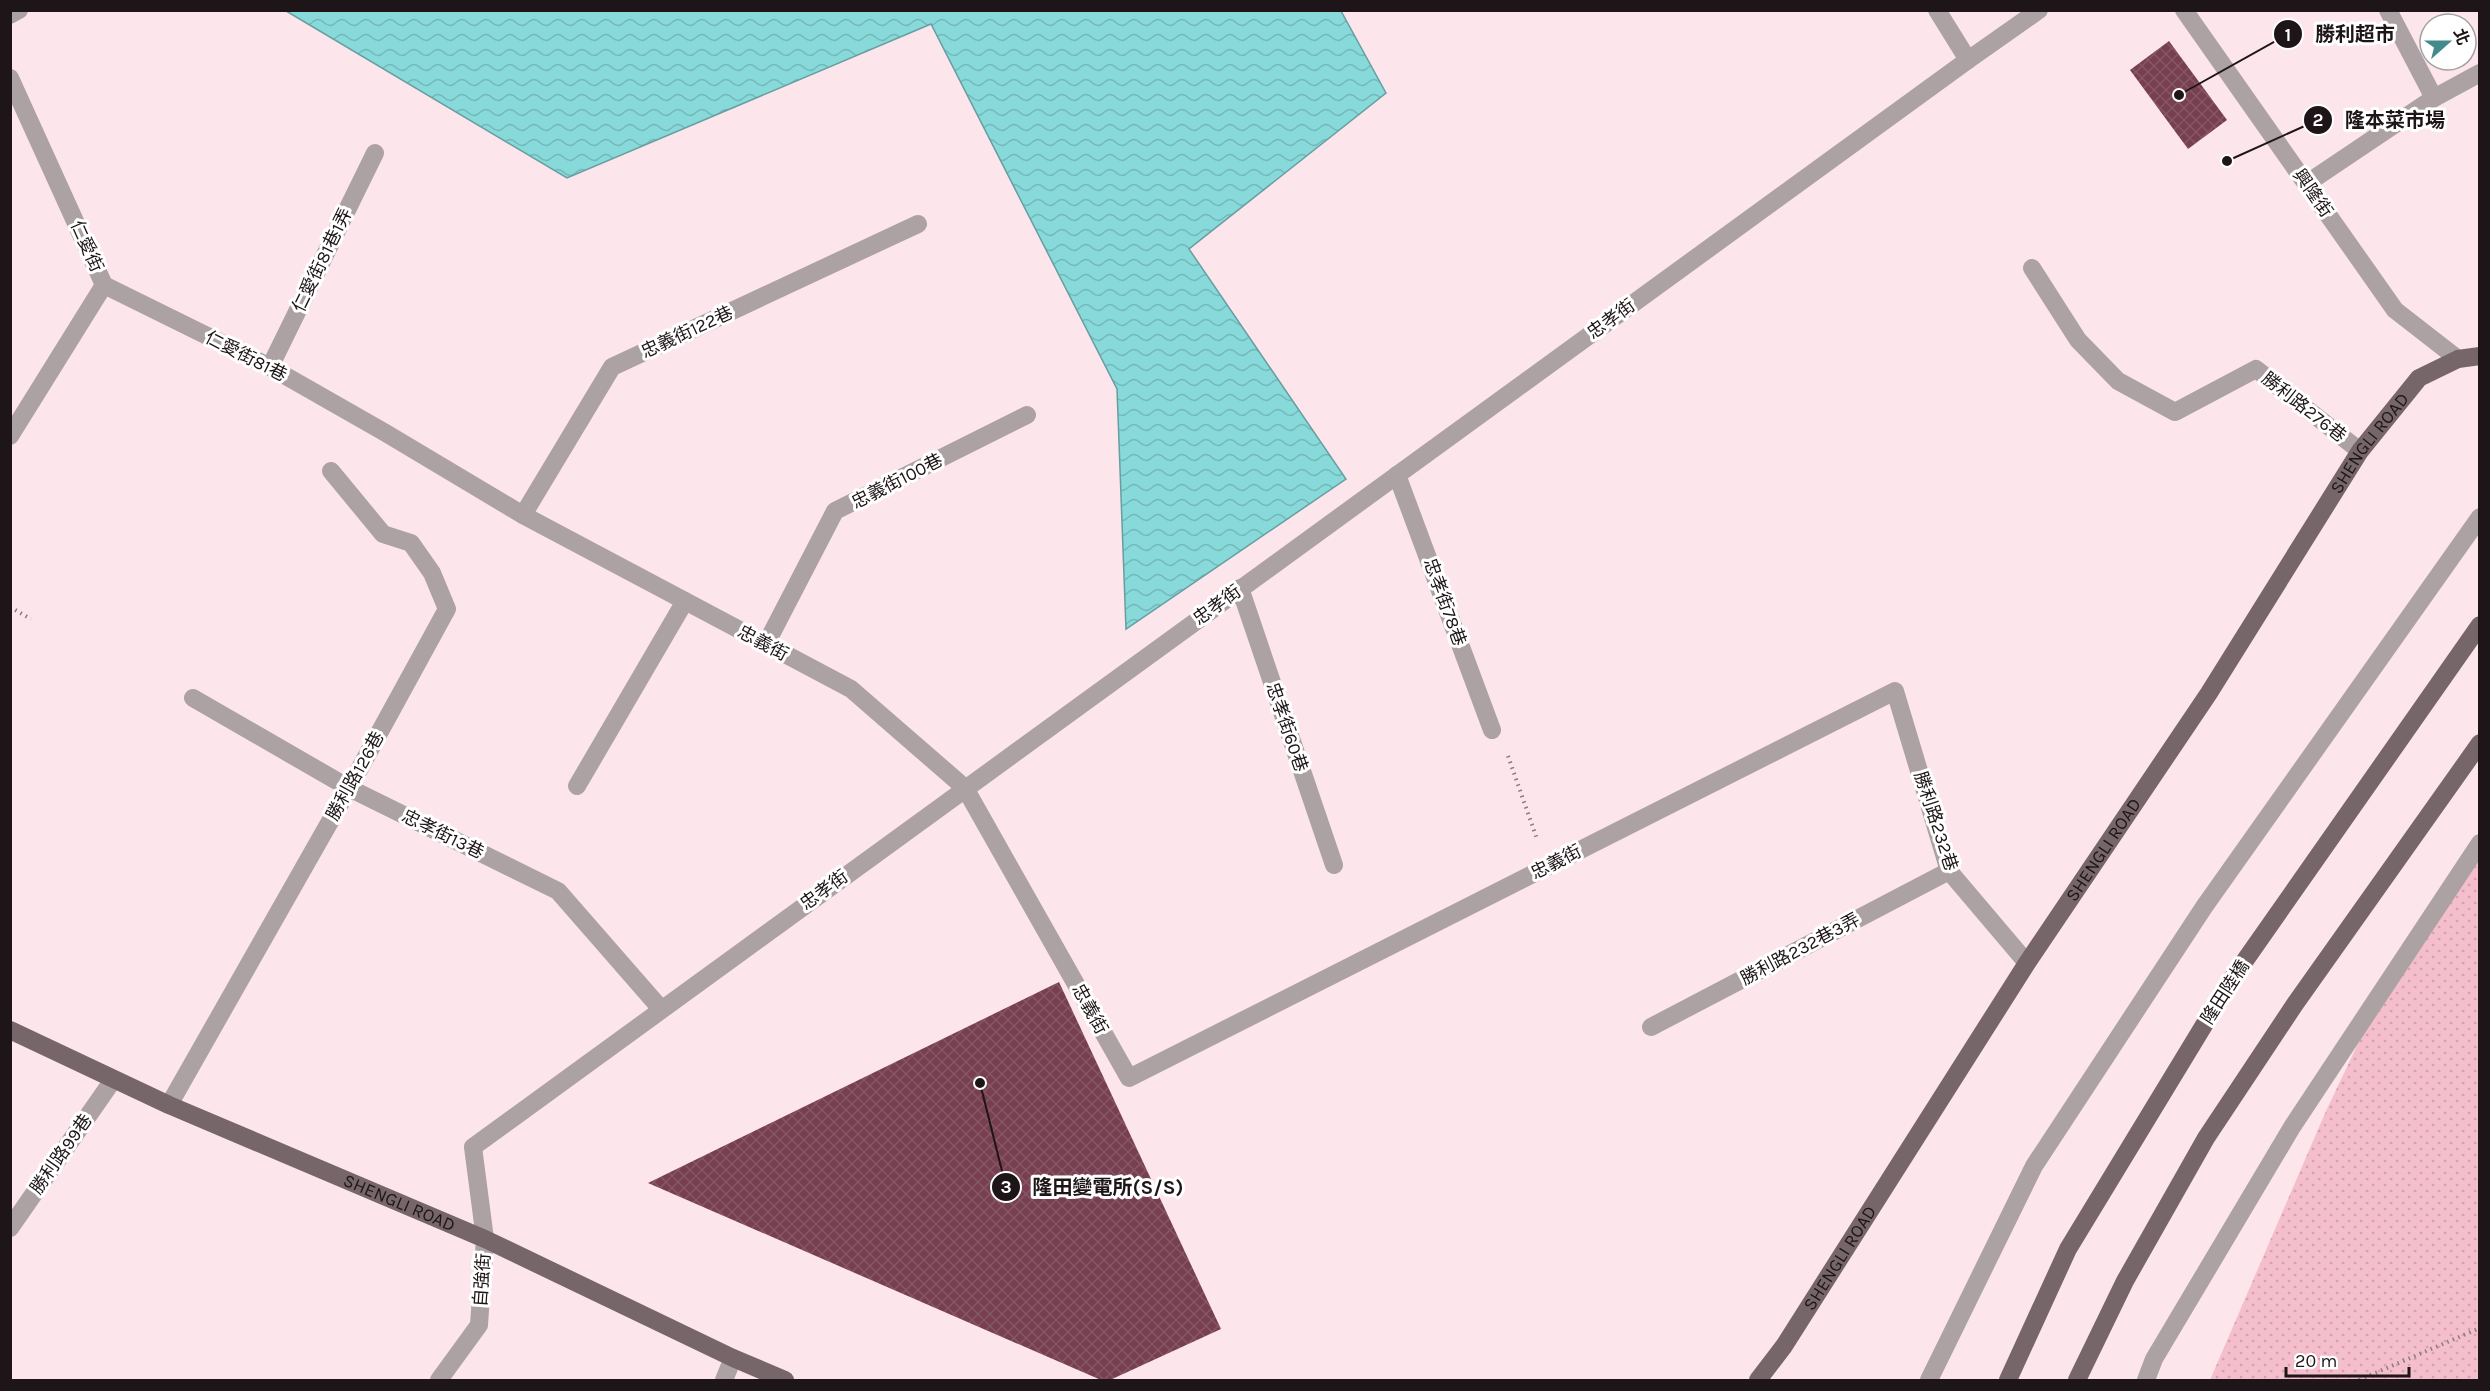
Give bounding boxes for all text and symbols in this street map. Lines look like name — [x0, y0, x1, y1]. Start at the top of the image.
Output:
north arrow — [2418, 12, 2478, 72]
callout: 勝利超市 — [2273, 15, 2407, 53]
text: 勝利超市 — [2315, 23, 2395, 46]
text: 1 — [2285, 24, 2291, 46]
text: 北 — [2450, 26, 2473, 48]
callout: 隆本菜市場 — [2303, 101, 2457, 139]
text: 2 — [2313, 109, 2323, 131]
text: 隆本菜市場 — [2345, 109, 2445, 132]
street label: 興隆街 — [2289, 165, 2337, 221]
street label: 仁愛街81巷1弄 — [287, 204, 357, 316]
street label: 仁愛街 — [66, 217, 108, 275]
street label: 忠孝街 — [1583, 294, 1639, 344]
street label: 忠義街122巷 — [638, 301, 736, 363]
street label: 仁愛街81巷 — [201, 326, 291, 386]
street label: 勝利路276巷 — [2257, 367, 2351, 447]
street label: SHENGLI ROAD — [2325, 388, 2414, 498]
street label: 忠義街100巷 — [848, 449, 946, 513]
street label: 忠孝街78巷 — [1419, 555, 1471, 649]
street label: 忠孝街 — [1189, 580, 1245, 630]
street label: 忠義街 — [734, 621, 792, 665]
street label: 忠孝街60巷 — [1261, 679, 1313, 775]
street label: 勝利路126巷 — [321, 728, 389, 824]
street label: 勝利路232巷 — [1910, 768, 1962, 874]
street label: SHENGLI ROAD — [2061, 794, 2146, 905]
street label: 忠孝街13巷 — [398, 805, 488, 863]
street label: 忠義街 — [1527, 840, 1585, 884]
street label: 忠孝街 — [796, 865, 852, 915]
street label: 勝利路232巷3弄 — [1737, 908, 1863, 990]
street label: 隆田陸橋 — [2196, 956, 2254, 1028]
street label: 忠義街 — [1067, 980, 1113, 1038]
street label: 勝利路99巷 — [25, 1110, 97, 1198]
callout: 隆田變電所(S/S) — [991, 1168, 1195, 1206]
street label: SHENGLI ROAD — [340, 1169, 459, 1236]
text: 3 — [1000, 1176, 1012, 1198]
text: 隆田變電所(S/S) — [1033, 1176, 1183, 1199]
street label: SHENGLI ROAD — [1798, 1202, 1881, 1314]
street label: 自強街 — [469, 1252, 495, 1308]
scale bar — [2286, 1340, 2409, 1378]
text: 20 m — [2295, 1350, 2337, 1372]

